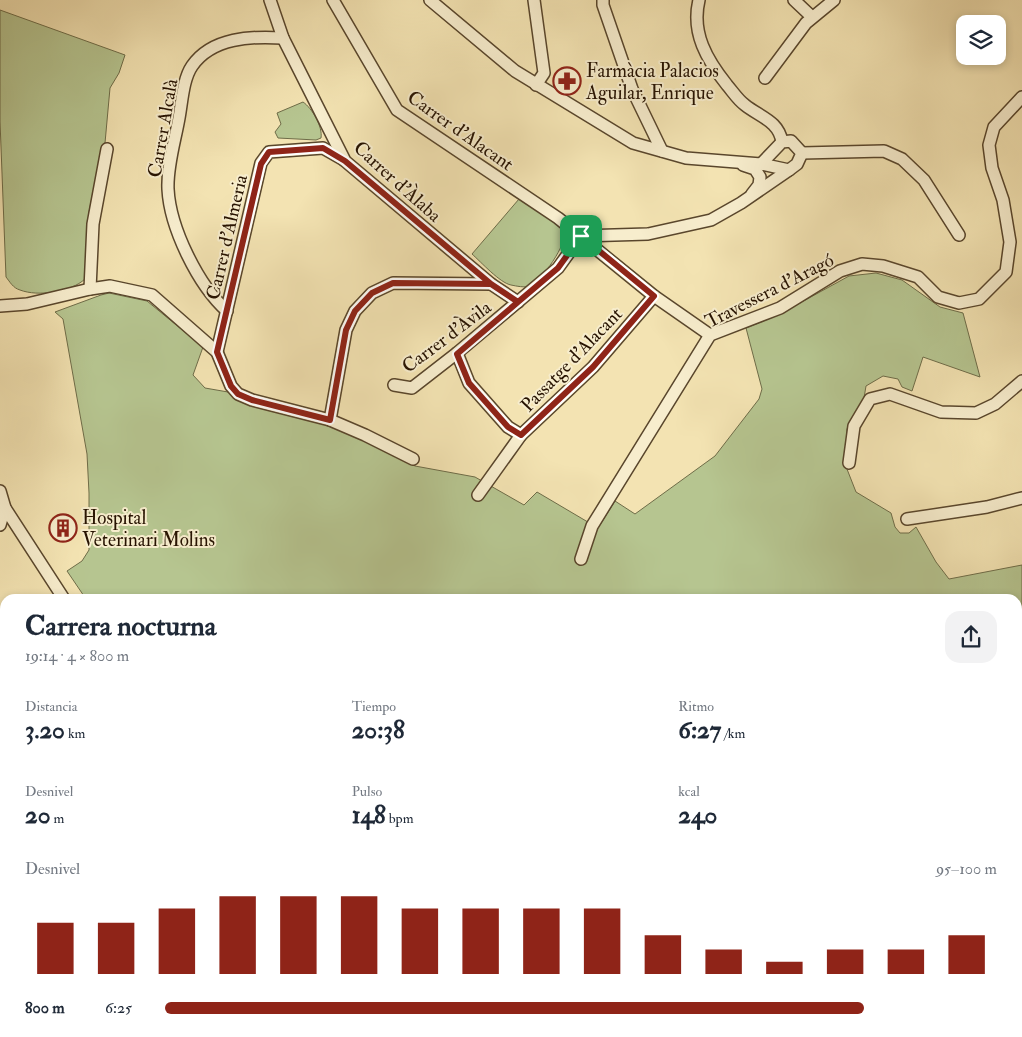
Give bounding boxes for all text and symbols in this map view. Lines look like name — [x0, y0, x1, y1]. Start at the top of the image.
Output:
map controls — [956, 15, 1006, 65]
button: layers — [956, 15, 1006, 65]
place label: Farmàcia Palacios Aguilar, Enrique — [585, 59, 719, 105]
pharmacy icon: Farmàcia Palacios Aguilar, Enrique — [552, 66, 582, 96]
street label: Carrer Alcalà — [143, 77, 183, 179]
street label: Carrer d'Alacant — [403, 85, 518, 176]
street label: Carrer d'Àlaba — [348, 135, 447, 228]
street label: Carrer d'Almeria — [201, 172, 253, 302]
pin — [560, 215, 602, 257]
icon: arrive — [567, 222, 595, 250]
street label: Travessera d'Aragó — [701, 248, 838, 334]
street label: Carrer d'Àvila — [397, 294, 496, 378]
street label: Passatge d'Alacant — [516, 302, 628, 417]
place label: Hospital Veterinari Molins — [82, 506, 215, 552]
building icon: Hospital Veterinari Molins — [48, 513, 78, 543]
text: Carrera nocturna — [25, 609, 216, 644]
button: share — [945, 611, 997, 663]
text: 19:14 · 4 × 800 m — [25, 646, 129, 666]
text: Distancia — [25, 698, 78, 715]
text: Tiempo — [352, 698, 396, 715]
text: Ritmo — [678, 698, 714, 715]
text: 3.20 — [25, 715, 65, 746]
text: 20:38 — [352, 715, 405, 746]
text: 6:27 — [678, 715, 721, 746]
text: km — [65, 725, 85, 742]
text: /km — [721, 725, 745, 742]
text: Desnivel — [25, 783, 73, 800]
text: Pulso — [352, 783, 382, 800]
text: kcal — [678, 783, 700, 800]
text: 20 — [25, 800, 51, 831]
text: 148 — [352, 800, 386, 831]
text: 240 — [678, 800, 717, 831]
text: m — [51, 810, 64, 827]
text: bpm — [386, 810, 414, 827]
text: Desnivel — [25, 859, 80, 879]
text: 95–100 m — [936, 859, 997, 879]
text: 800 m — [25, 998, 65, 1018]
text: 6:25 — [105, 998, 132, 1018]

